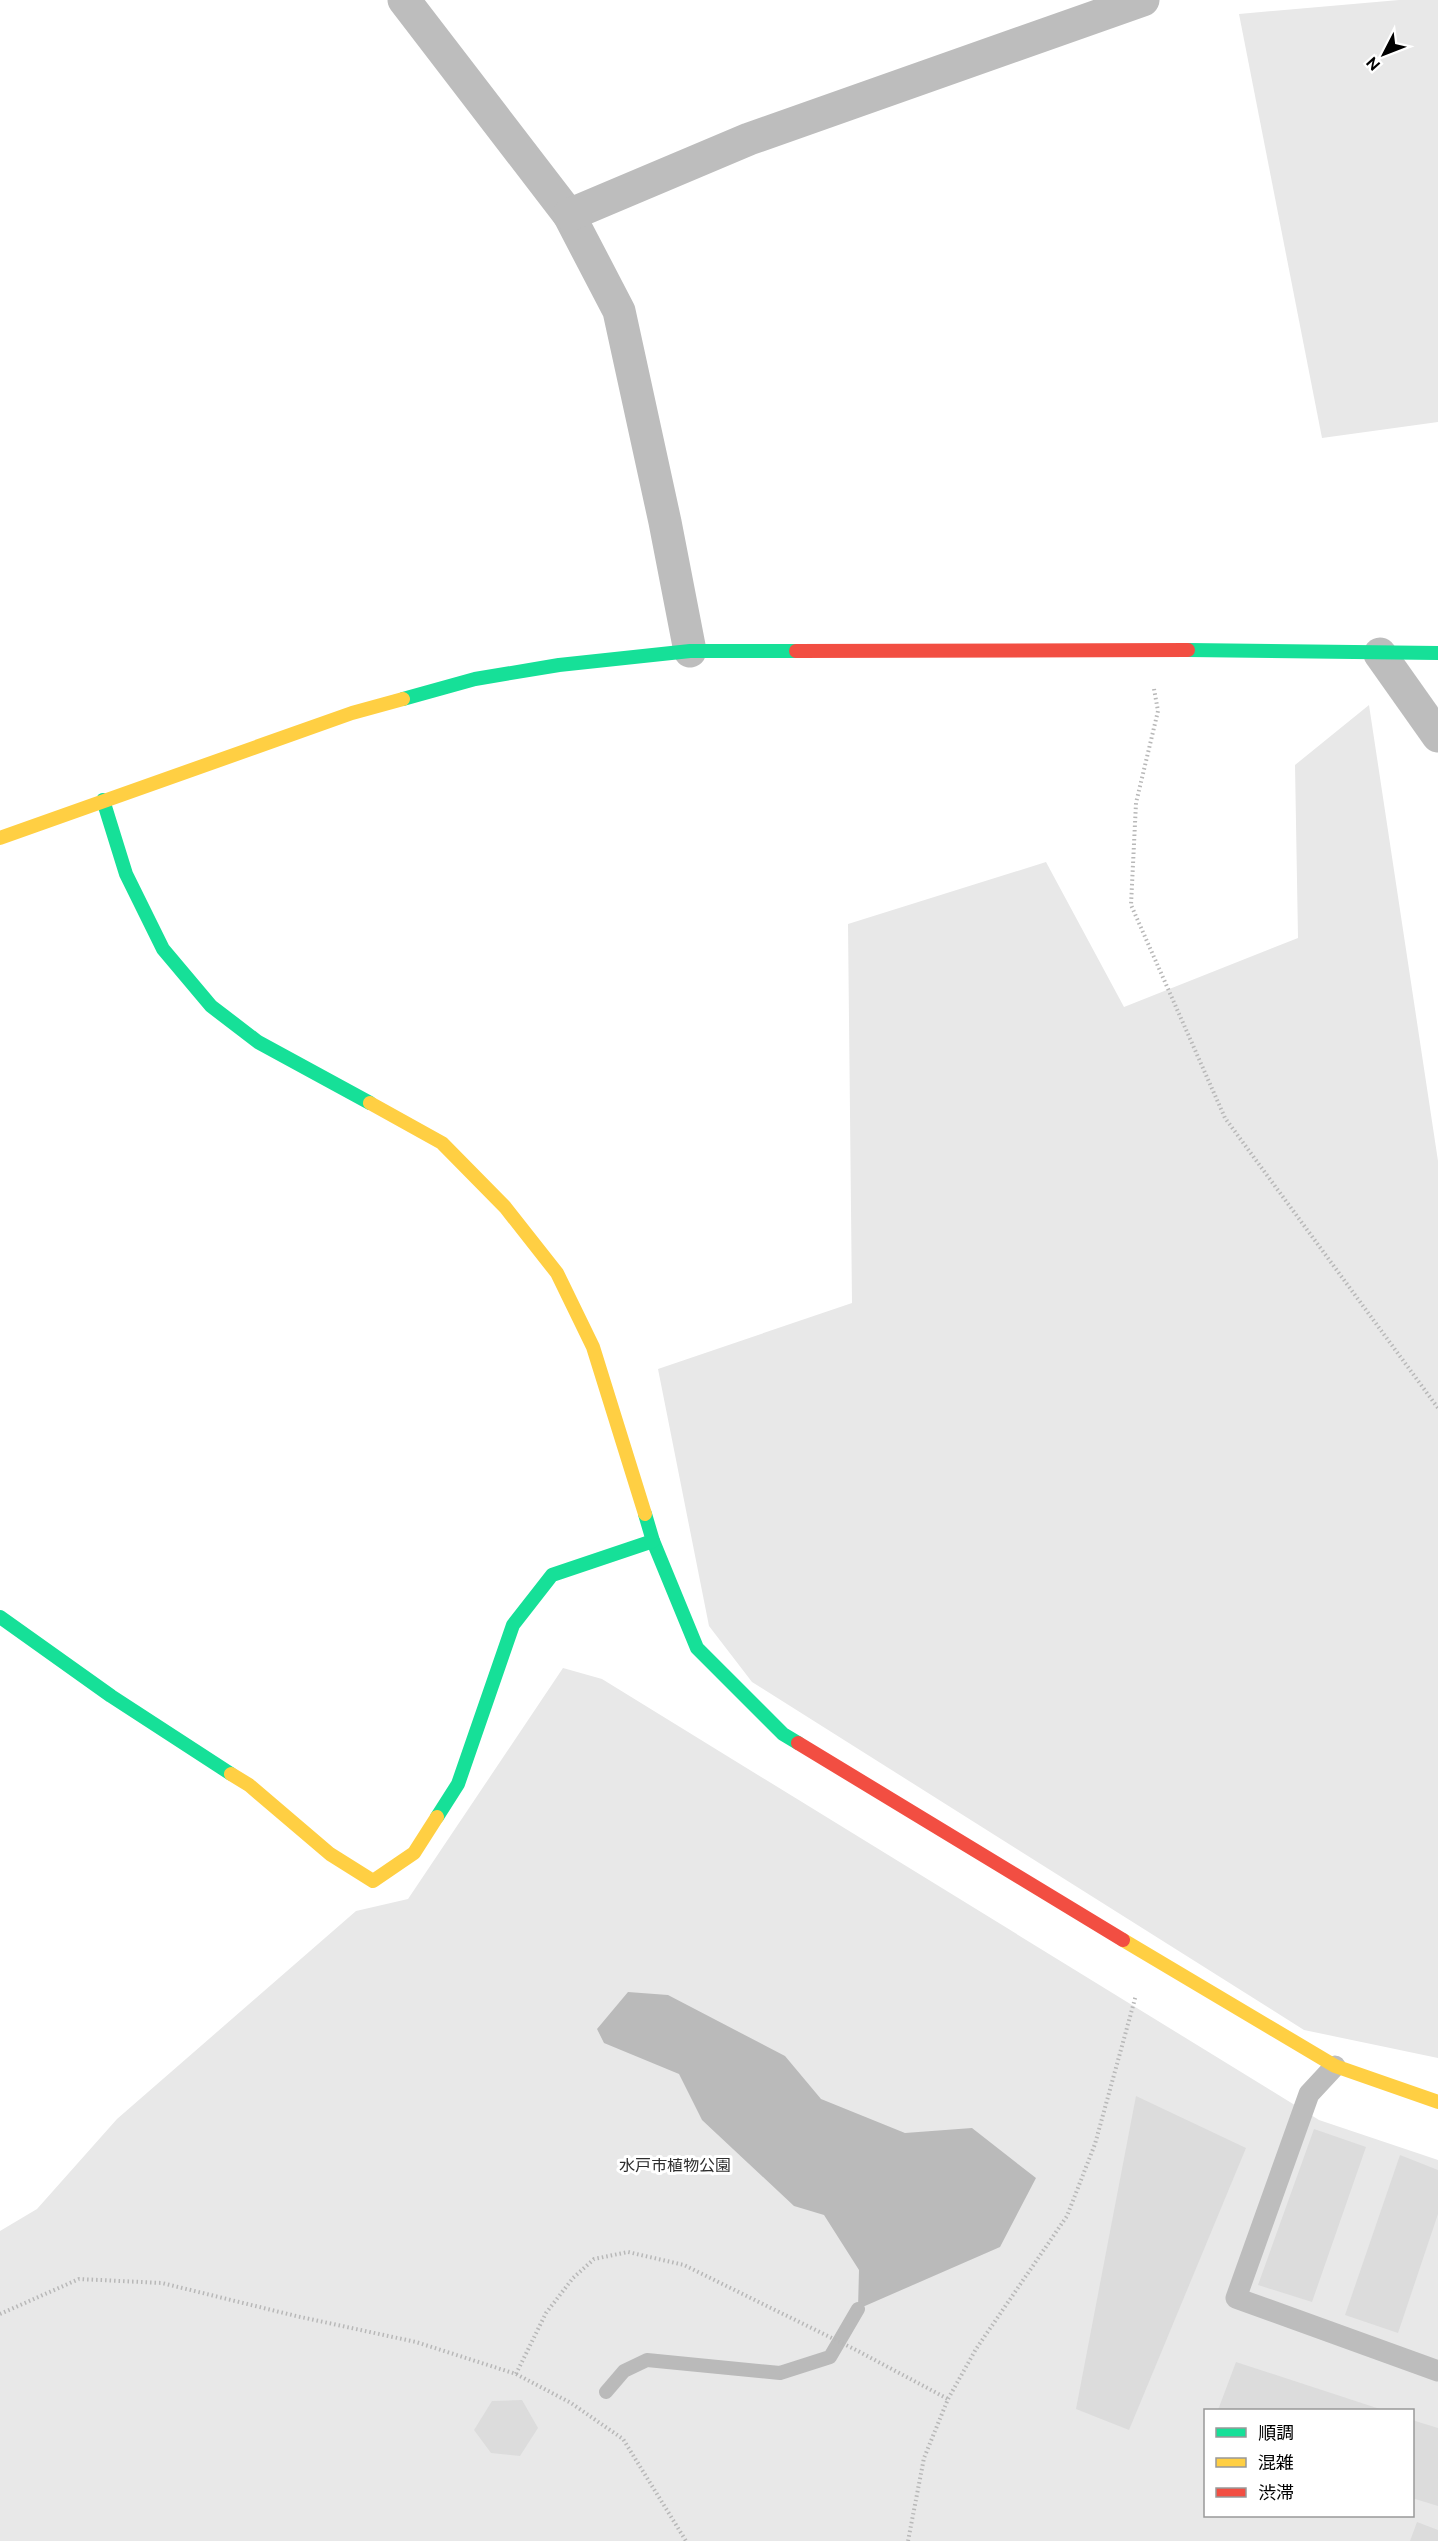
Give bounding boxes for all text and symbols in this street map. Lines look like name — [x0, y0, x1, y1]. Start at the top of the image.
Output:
north arrow — [1354, 24, 1414, 84]
text: N — [1362, 54, 1384, 74]
park label: 水戸市植物公園 — [619, 2156, 731, 2174]
legend — [1204, 2409, 1414, 2517]
text: 順調 — [1258, 2422, 1294, 2442]
text: 混雑 — [1258, 2452, 1294, 2472]
text: 渋滞 — [1258, 2482, 1294, 2502]

